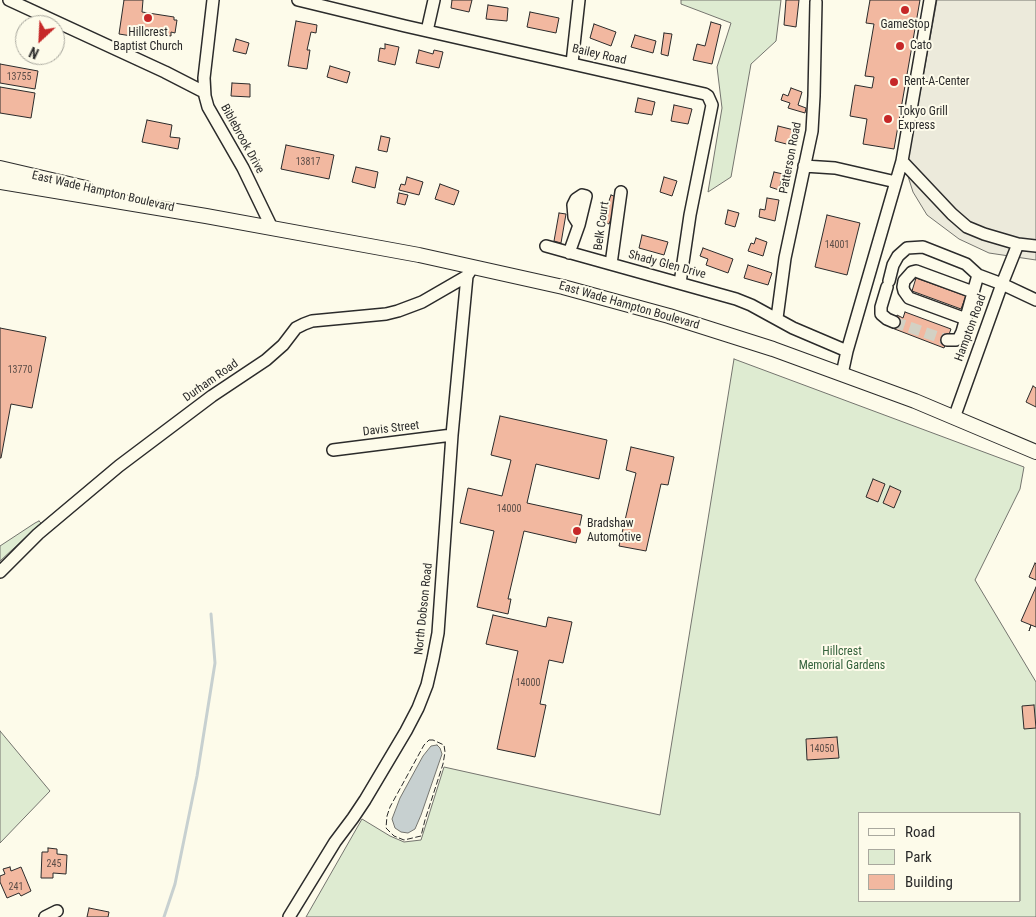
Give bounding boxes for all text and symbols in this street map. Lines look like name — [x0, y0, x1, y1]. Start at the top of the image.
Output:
marker: GameStop — [899, 4, 911, 16]
marker: Hillcrest Baptist Church — [142, 12, 154, 24]
north arrow — [15, 15, 65, 65]
place label: GameStop — [880, 18, 930, 32]
place label: Hillcrest Baptist Church — [113, 26, 183, 54]
place label: Cato — [910, 39, 932, 53]
marker: Cato — [894, 40, 906, 52]
street label: Bailey Road — [570, 42, 628, 68]
text: N — [27, 44, 41, 62]
house number: 13755 — [7, 71, 31, 83]
place label: Rent-A-Center — [904, 75, 969, 89]
marker: Rent-A-Center — [888, 76, 900, 88]
street label: Biblebrook Drive — [217, 102, 267, 176]
place label: Tokyo Grill Express — [898, 105, 948, 133]
marker: Tokyo Grill Express — [882, 113, 894, 125]
street label: Patterson Road — [777, 121, 805, 195]
house number: 13817 — [296, 156, 320, 168]
street label: East Wade Hampton Boulevard — [30, 169, 176, 215]
street label: Belk Court — [591, 201, 613, 251]
house number: 14001 — [825, 239, 849, 251]
street label: Shady Glen Drive — [627, 248, 707, 282]
street label: East Wade Hampton Boulevard — [557, 279, 701, 333]
street label: Hampton Road — [952, 293, 990, 363]
street label: Durham Road — [181, 357, 241, 405]
house number: 13770 — [8, 364, 32, 376]
street label: Davis Street — [362, 418, 420, 440]
house number: 14000 — [497, 503, 521, 515]
place label: Bradshaw Automotive — [587, 517, 641, 545]
marker: Bradshaw Automotive — [571, 525, 583, 537]
street label: North Dobson Road — [412, 562, 436, 656]
park label: Hillcrest Memorial Gardens — [799, 645, 885, 673]
house number: 14000 — [516, 677, 540, 689]
house number: 14050 — [810, 743, 834, 755]
legend — [858, 812, 1021, 902]
text: Road — [905, 823, 935, 841]
text: Park — [905, 848, 932, 866]
house number: 245 — [47, 858, 61, 870]
text: Building — [905, 873, 953, 891]
house number: 241 — [9, 881, 23, 893]

